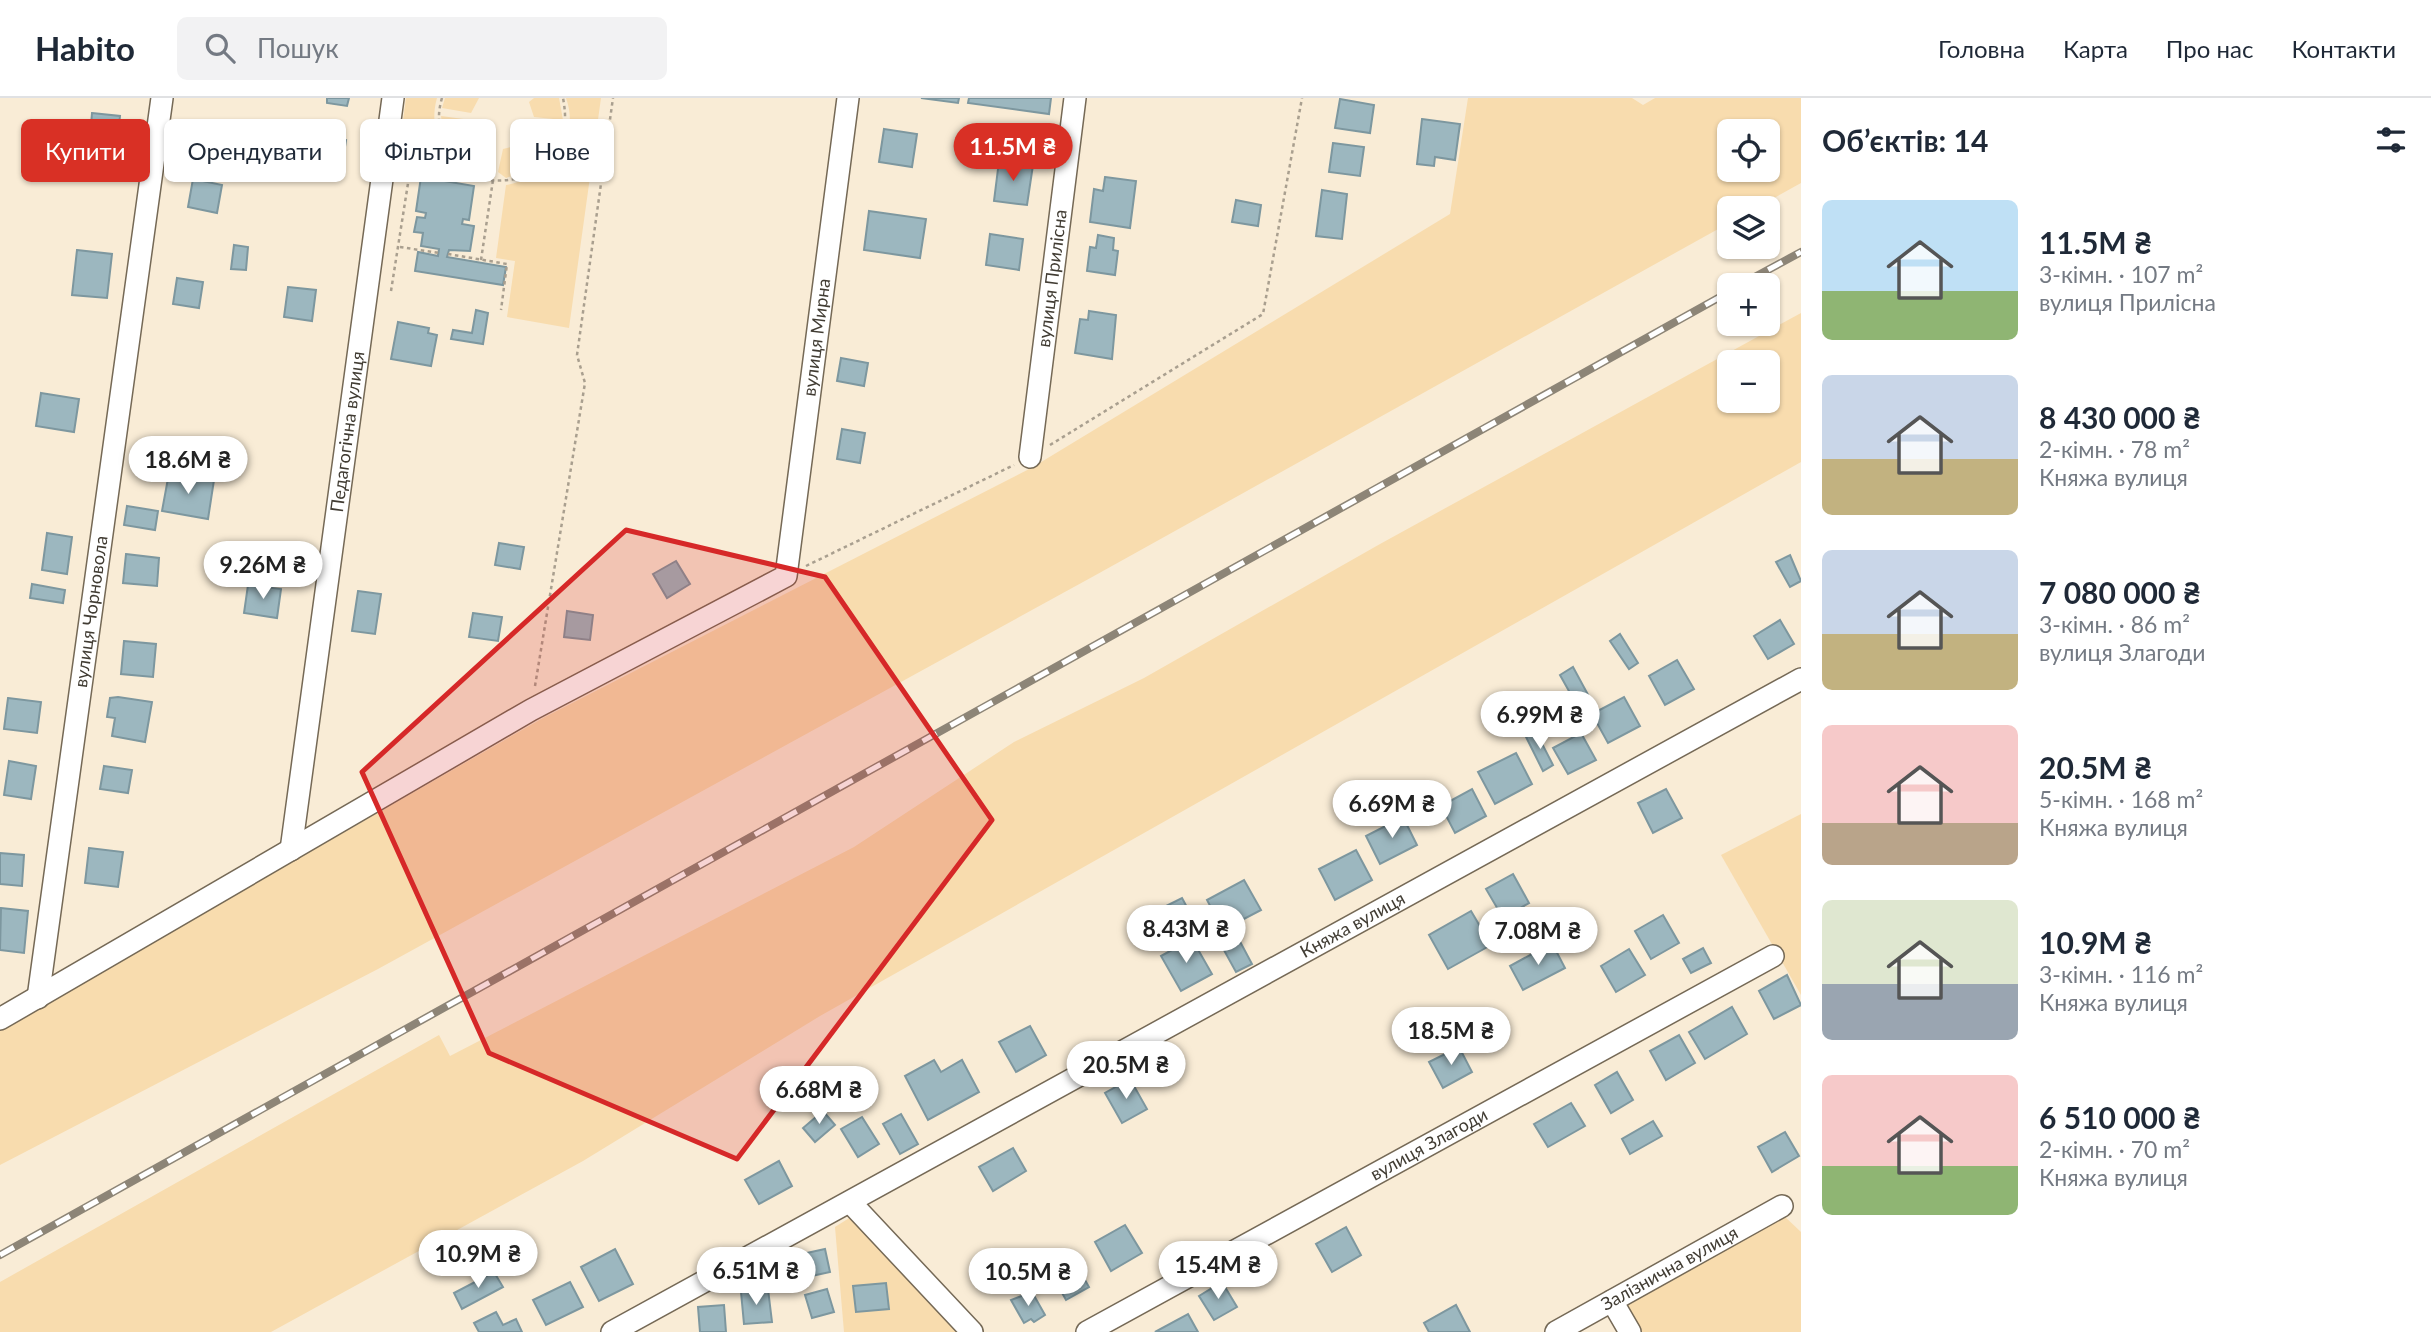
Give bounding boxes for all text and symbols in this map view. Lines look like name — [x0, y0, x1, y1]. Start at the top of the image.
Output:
search box — [177, 17, 667, 80]
text: Habito — [35, 28, 135, 68]
icon: search — [201, 29, 239, 67]
text: Пошук — [257, 32, 339, 64]
text: Головна — [1938, 34, 2025, 63]
text: Карта — [2063, 34, 2128, 63]
text: Про нас — [2166, 34, 2253, 63]
text: Контакти — [2291, 34, 2396, 63]
chip: Купити — [21, 119, 150, 182]
chip: Орендувати — [164, 119, 346, 182]
chip: Фільтри — [360, 119, 496, 182]
chip: Нове — [510, 119, 614, 182]
map controls — [1717, 119, 1780, 413]
button: locate — [1717, 119, 1780, 182]
icon: filters — [2372, 121, 2410, 159]
text: Об’єктів: 14 — [1822, 122, 1988, 158]
pin: 11.5M ₴ — [948, 123, 1078, 183]
text: 11.5M ₴ — [970, 132, 1056, 160]
button: layers — [1717, 196, 1780, 259]
street label: вулиця Прилісна — [1032, 208, 1071, 348]
text: 11.5M ₴ — [2039, 224, 2152, 260]
icon: home — [1878, 228, 1962, 312]
text: 3-кімн. · 107 m² — [2039, 260, 2203, 288]
button: + — [1717, 273, 1780, 336]
street label: вулиця Мирна — [797, 277, 834, 397]
text: вулиця Прилісна — [2039, 288, 2216, 316]
street label: Педагогічна вулиця — [325, 350, 369, 514]
button: − — [1717, 350, 1780, 413]
text: 8 430 000 ₴ — [2039, 399, 2201, 435]
icon: home — [1878, 403, 1962, 487]
text: 2-кімн. · 78 m² — [2039, 435, 2190, 463]
pin: 18.6M ₴ — [123, 436, 253, 496]
text: 18.6M ₴ — [145, 445, 231, 473]
text: Княжа вулиця — [2039, 463, 2188, 491]
street label: вулиця Чорновола — [69, 534, 112, 689]
pin: 9.26M ₴ — [198, 542, 328, 601]
text: 9.26M ₴ — [220, 550, 306, 578]
text: 7 080 000 ₴ — [2039, 574, 2201, 610]
icon: home — [1878, 578, 1962, 662]
text: 3-кімн. · 86 m² — [2039, 610, 2190, 638]
text: вулиця Злагоди — [2039, 638, 2205, 666]
pin: 6.99M ₴ — [1475, 692, 1605, 751]
text: 6.99M ₴ — [1497, 700, 1583, 728]
text: 20.5M ₴ — [2039, 749, 2152, 785]
icon: home — [1878, 753, 1962, 837]
pin: 6.69M ₴ — [1327, 780, 1457, 840]
text: 5-кімн. · 168 m² — [2039, 785, 2203, 813]
text: 6.69M ₴ — [1349, 789, 1435, 817]
text: Княжа вулиця — [2039, 813, 2188, 841]
street label: Княжа вулиця — [1296, 887, 1409, 962]
pin: 8.43M ₴ — [1121, 906, 1251, 965]
pin: 7.08M ₴ — [1473, 908, 1603, 967]
text: 8.43M ₴ — [1143, 914, 1229, 942]
text: 7.08M ₴ — [1495, 916, 1581, 944]
text: 10.9M ₴ — [2039, 924, 2152, 960]
icon: home — [1878, 928, 1962, 1012]
text: 3-кімн. · 116 m² — [2039, 960, 2203, 988]
text: Княжа вулиця — [2039, 988, 2188, 1016]
pin: 18.5M ₴ — [1386, 1007, 1516, 1067]
text: 18.5M ₴ — [1408, 1016, 1494, 1044]
pin: 20.5M ₴ — [1061, 1042, 1191, 1101]
text: 20.5M ₴ — [1083, 1050, 1169, 1078]
pin: 6.68M ₴ — [754, 1066, 884, 1126]
text: 6.68M ₴ — [776, 1075, 862, 1103]
text: 6 510 000 ₴ — [2039, 1099, 2201, 1135]
street label: вулиця Злагоди — [1366, 1103, 1491, 1185]
icon: home — [1878, 1103, 1962, 1187]
text: 2-кімн. · 70 m² — [2039, 1135, 2190, 1163]
text: Княжа вулиця — [2039, 1163, 2188, 1191]
street label: Залізнична вулиця — [1597, 1221, 1741, 1315]
pin: 10.9M ₴ — [413, 1230, 543, 1290]
text: 10.9M ₴ — [435, 1239, 521, 1267]
pin: 15.4M ₴ — [1153, 1242, 1283, 1301]
pin: 6.51M ₴ — [691, 1248, 821, 1307]
pin: 10.5M ₴ — [963, 1248, 1093, 1308]
text: 15.4M ₴ — [1175, 1250, 1261, 1278]
text: 6.51M ₴ — [713, 1256, 799, 1284]
text: 10.5M ₴ — [985, 1257, 1071, 1285]

